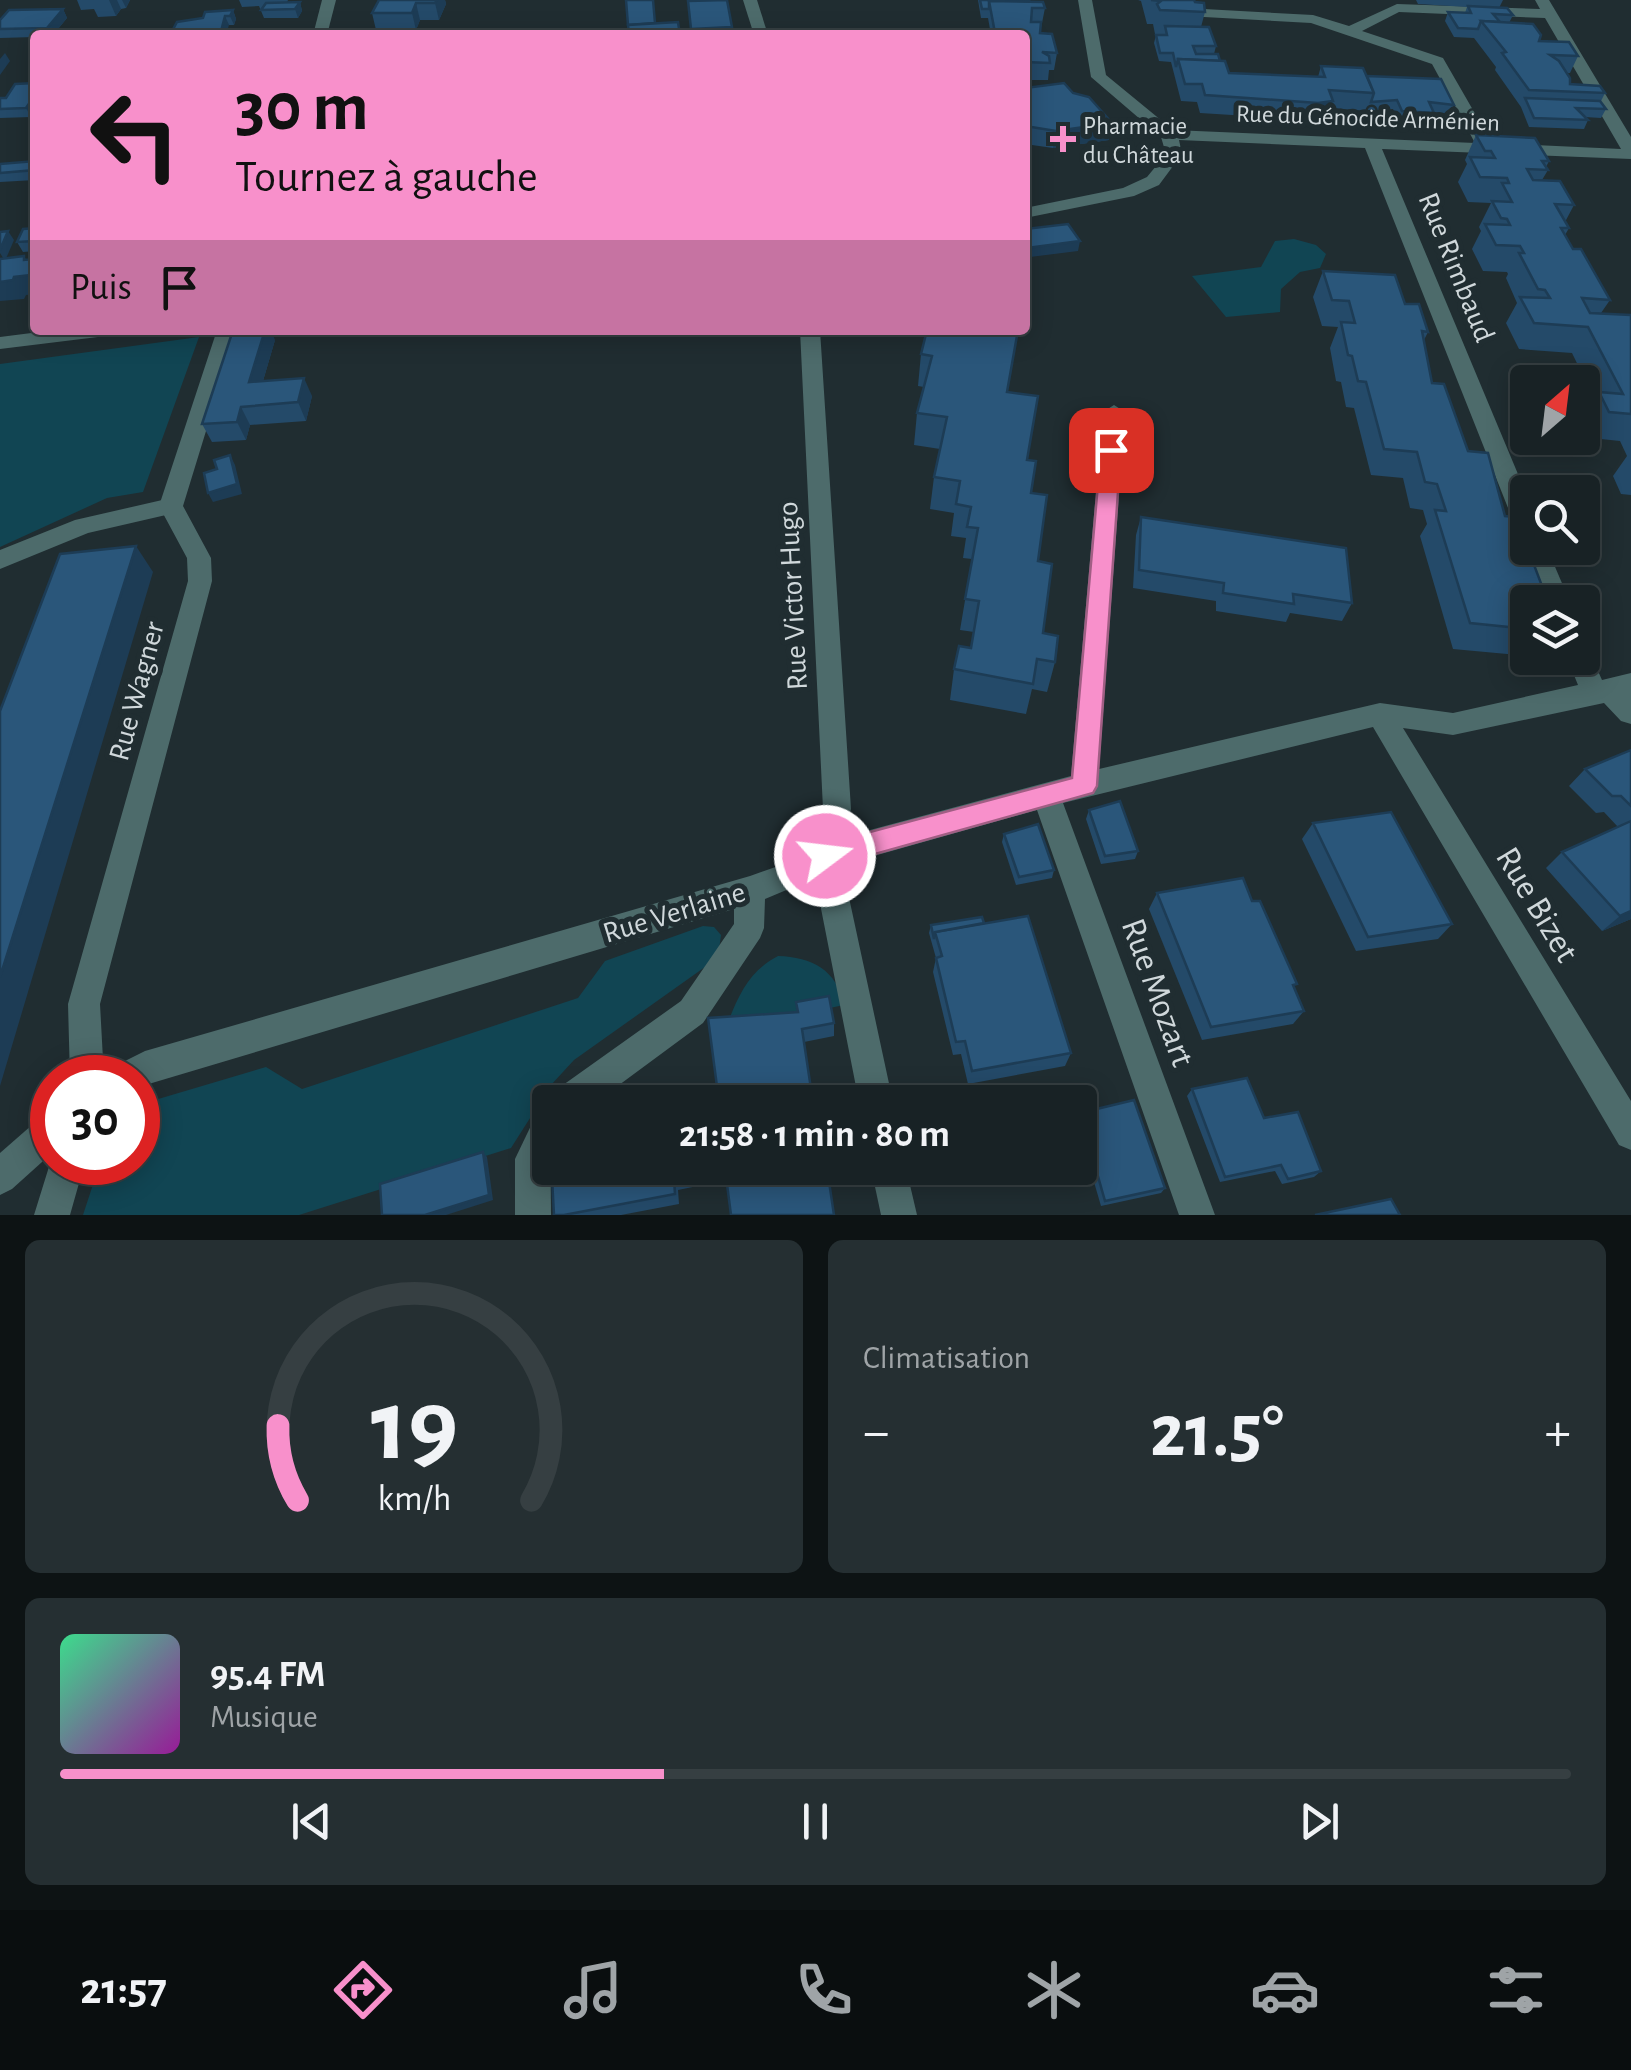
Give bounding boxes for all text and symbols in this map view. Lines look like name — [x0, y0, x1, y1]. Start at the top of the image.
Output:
icon: left — [70, 70, 200, 200]
text: 30 m — [235, 73, 369, 143]
street label: Rue du Génocide Arménien — [1235, 101, 1500, 136]
place label: Pharmacie du Château — [1083, 114, 1194, 168]
marker: Pharmacie du Château — [1052, 128, 1074, 150]
text: Tournez à gauche — [235, 155, 538, 200]
street label: Rue Rimbaud — [1413, 188, 1500, 346]
icon: arrive — [152, 260, 207, 315]
text: Puis — [70, 269, 132, 307]
north arrow — [1510, 365, 1600, 455]
map controls — [1510, 365, 1600, 675]
pin — [1069, 408, 1154, 493]
icon: arrive — [1084, 423, 1139, 478]
button: search — [1510, 475, 1600, 565]
street label: Rue Victor Hugo — [773, 501, 813, 691]
button: layers — [1510, 585, 1600, 675]
street label: Rue Wagner — [104, 618, 170, 764]
position arrow — [773, 804, 877, 908]
street label: Rue Bizet — [1489, 841, 1584, 968]
street label: Rue Verlaine — [600, 877, 749, 949]
street label: Rue Mozart — [1115, 914, 1201, 1071]
speed limit sign: 30 — [30, 1055, 160, 1185]
text: 21:58 · 1 min · 80 m — [679, 1116, 950, 1154]
text: Climatisation — [863, 1342, 1030, 1374]
text: 19 — [370, 1375, 458, 1479]
text: 21.5° — [1150, 1395, 1284, 1470]
text: − — [863, 1405, 889, 1460]
text: + — [1545, 1405, 1571, 1460]
text: km/h — [377, 1481, 451, 1517]
text: 95.4 FM — [210, 1656, 326, 1694]
text: Musique — [210, 1701, 318, 1733]
icon: previous — [284, 1794, 339, 1849]
icon: pause — [788, 1794, 843, 1849]
icon: next — [1292, 1794, 1347, 1849]
icon: directions — [328, 1955, 398, 2025]
icon: music — [558, 1955, 628, 2025]
icon: phone — [789, 1955, 859, 2025]
icon: climate — [1019, 1955, 1089, 2025]
icon: car — [1250, 1955, 1320, 2025]
icon: filters — [1481, 1955, 1551, 2025]
text: 21:57 — [80, 1967, 167, 2012]

